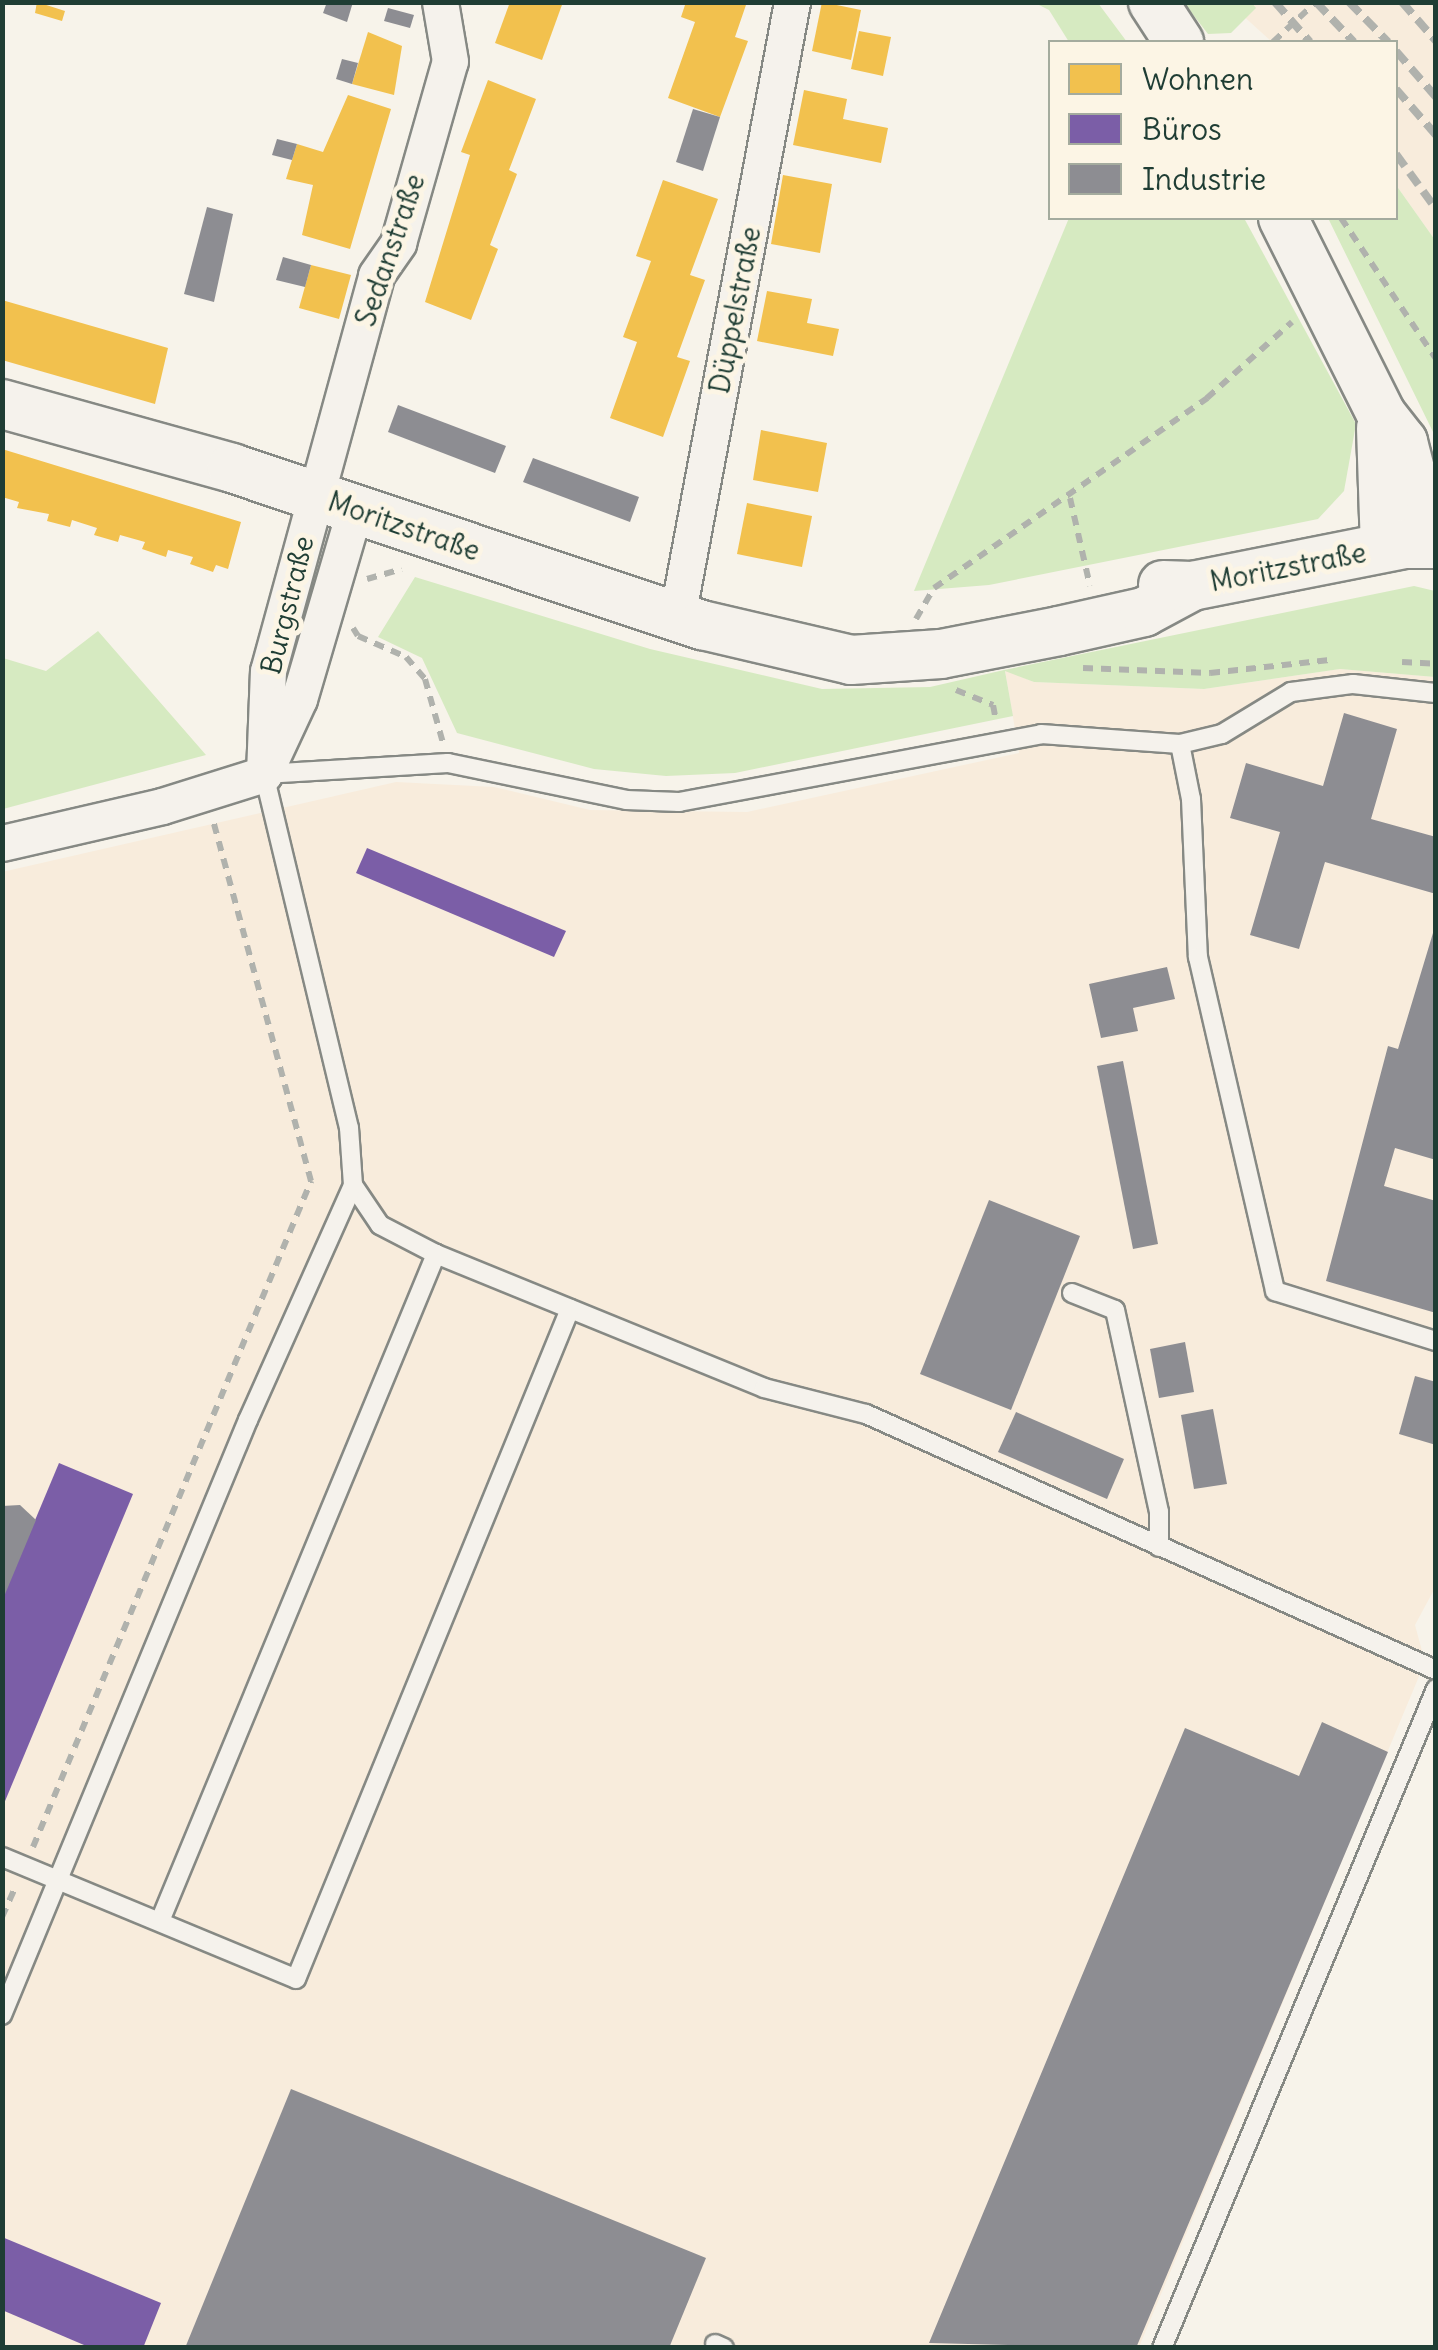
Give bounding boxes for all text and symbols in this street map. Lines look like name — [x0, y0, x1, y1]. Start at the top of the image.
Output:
legend — [1048, 40, 1398, 220]
text: Wohnen — [1142, 60, 1253, 98]
text: Büros — [1142, 110, 1222, 148]
text: Industrie — [1142, 160, 1266, 198]
street label: Sedanstraße — [348, 169, 432, 331]
street label: Düppelstraße — [702, 224, 768, 396]
street label: Moritzstraße — [324, 484, 484, 568]
street label: Burgstraße — [254, 533, 320, 677]
street label: Moritzstraße — [1207, 535, 1369, 599]

